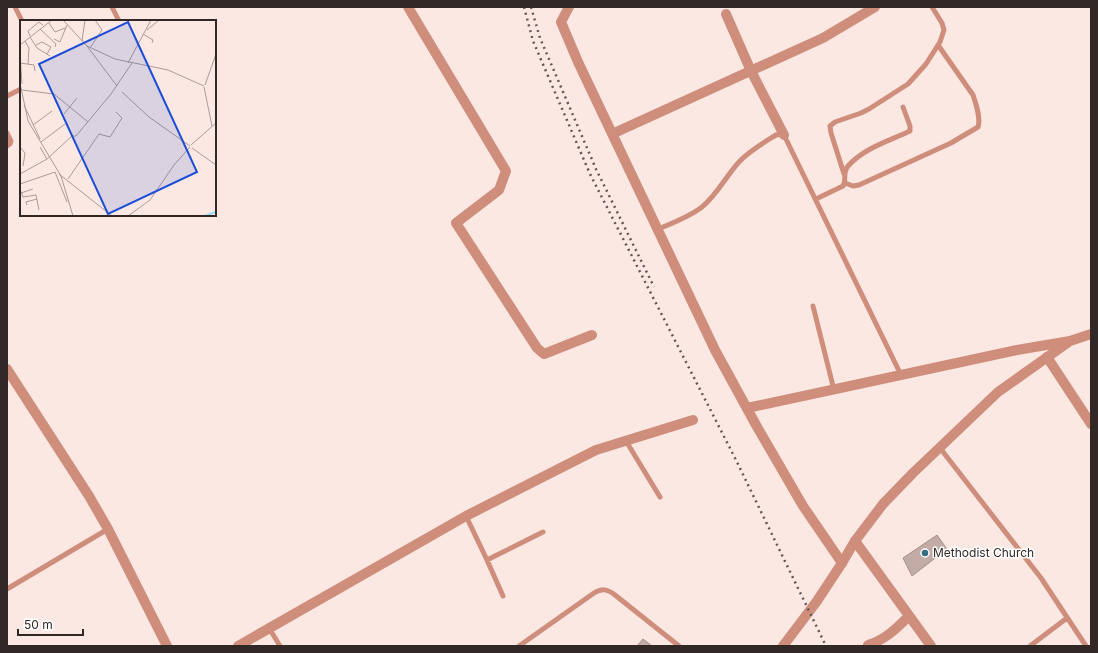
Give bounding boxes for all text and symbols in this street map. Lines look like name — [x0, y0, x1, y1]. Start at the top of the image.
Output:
inset map — [20, 20, 216, 216]
place label: Methodist Church — [933, 545, 1034, 560]
marker: Methodist Church — [920, 548, 930, 558]
scale bar — [18, 611, 83, 637]
text: 50 m — [24, 617, 53, 632]

